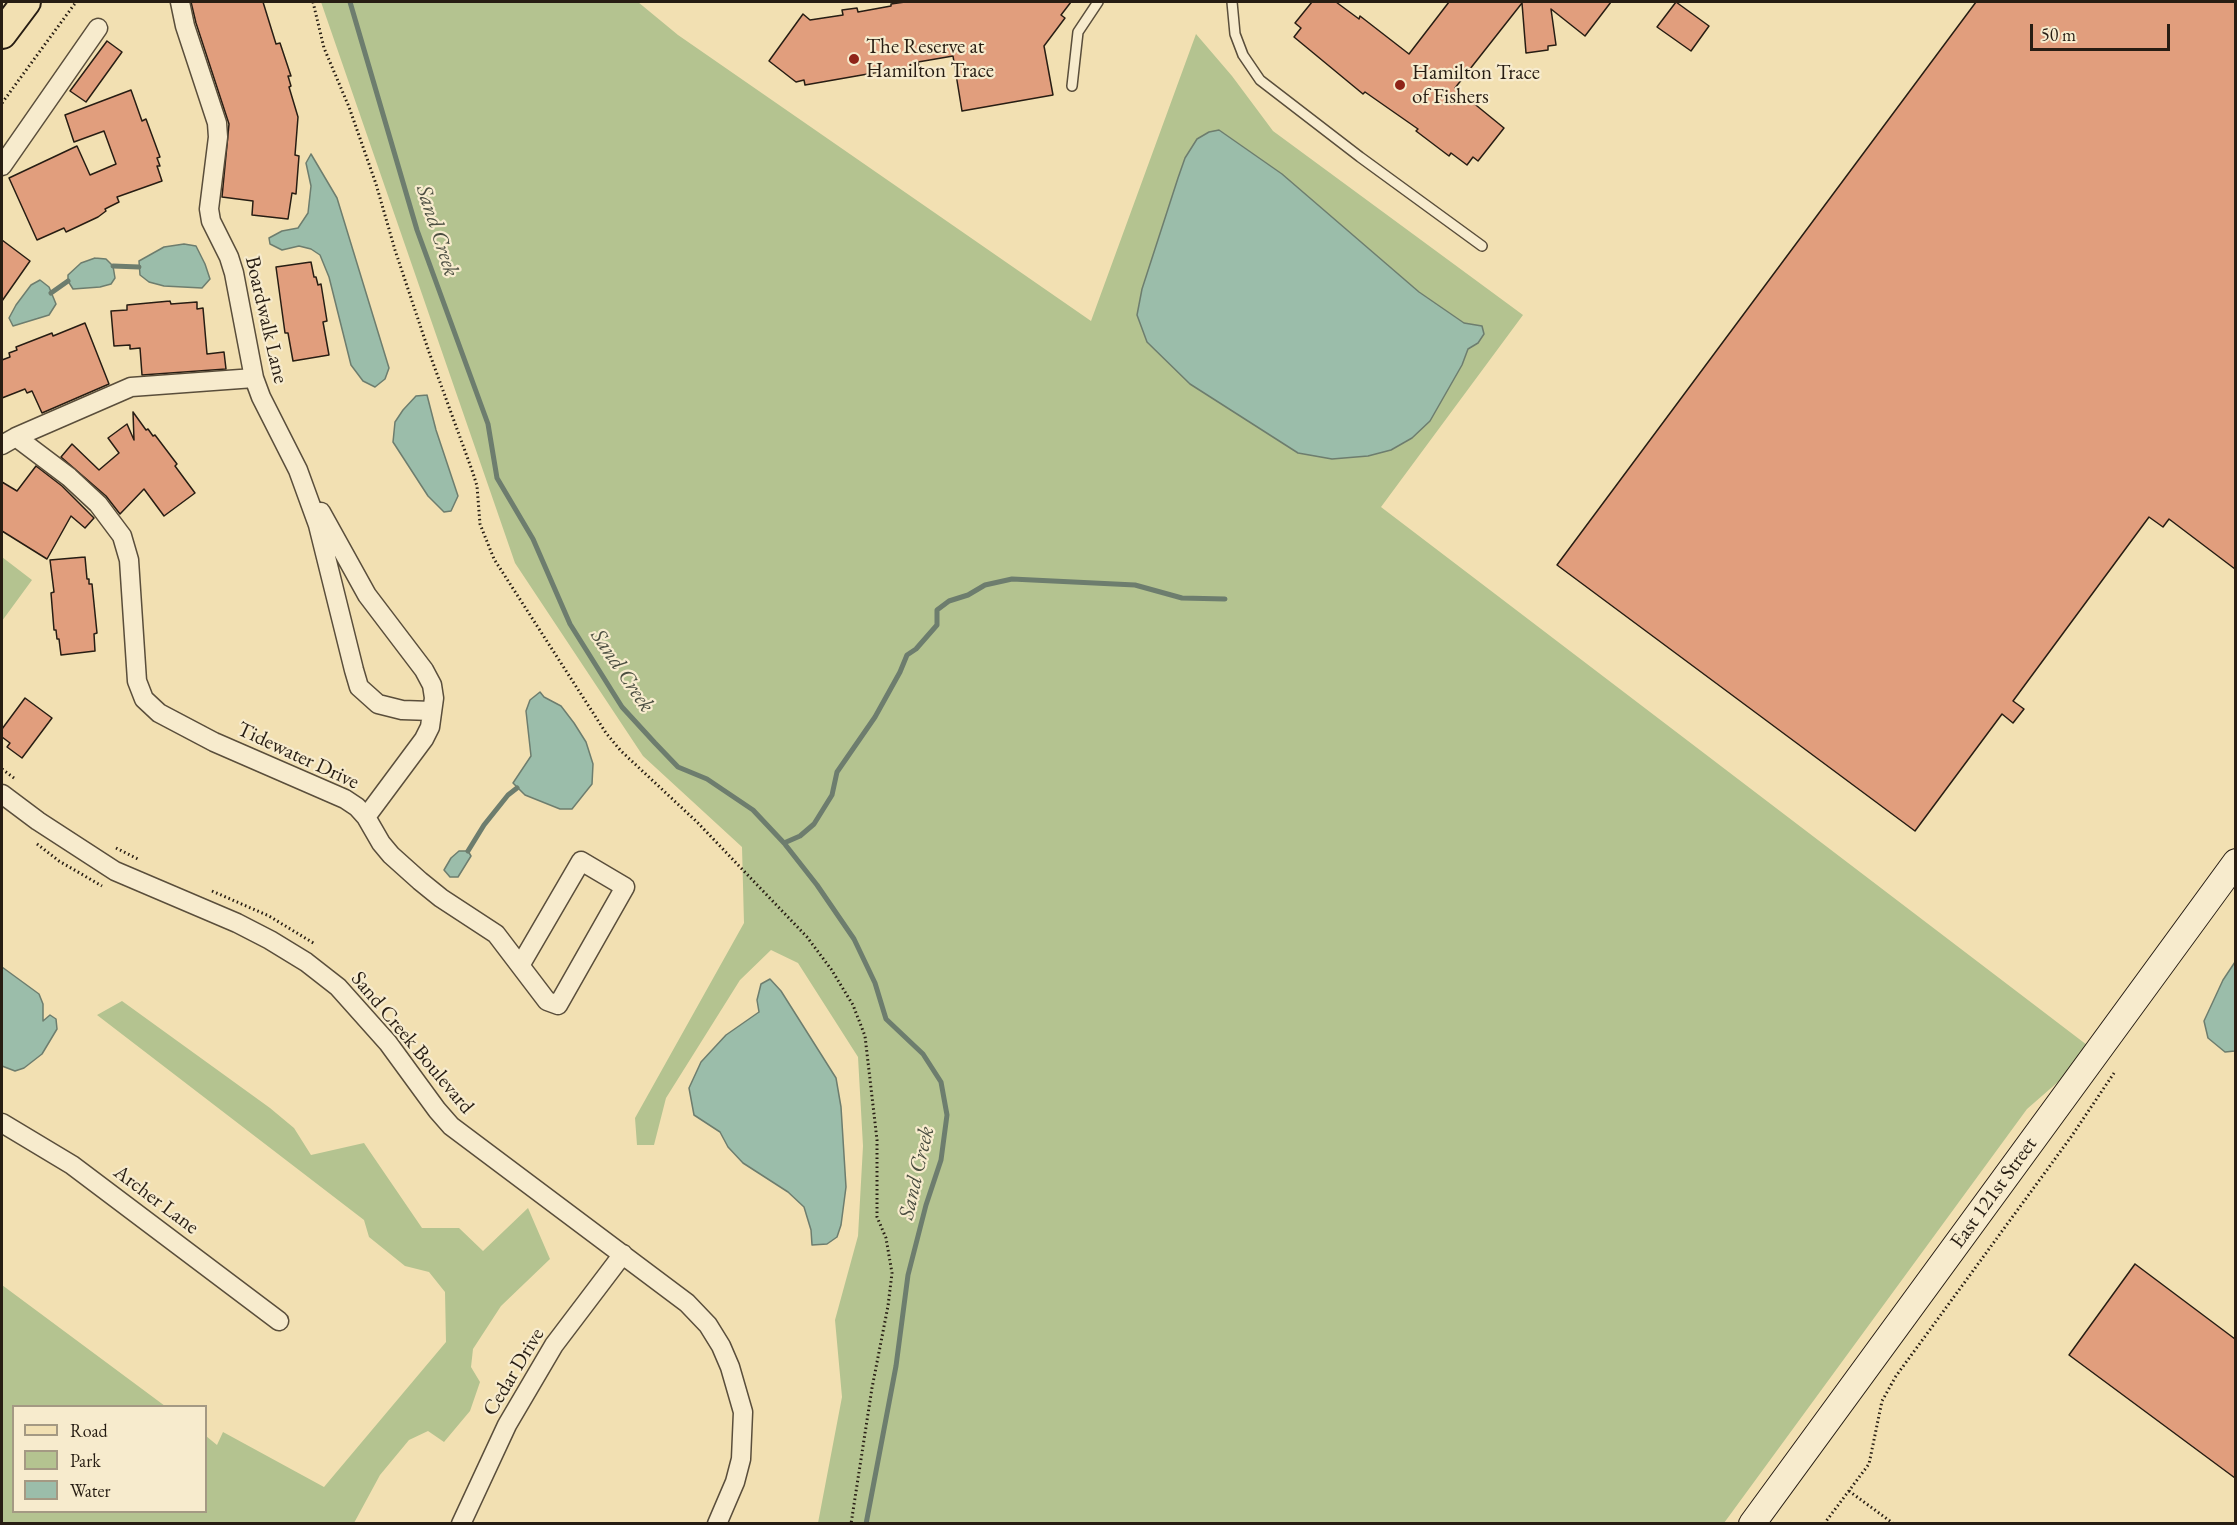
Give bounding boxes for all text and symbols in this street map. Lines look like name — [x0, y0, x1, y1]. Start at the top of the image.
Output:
scale bar — [2033, 12, 2172, 50]
text: 50 m — [2041, 23, 2076, 46]
place label: The Reserve at Hamilton Trace — [866, 34, 994, 84]
marker: The Reserve at Hamilton Trace — [847, 52, 861, 66]
place label: Hamilton Trace of Fishers — [1412, 60, 1540, 110]
marker: Hamilton Trace of Fishers — [1393, 78, 1407, 92]
water label: Sand Creek — [410, 182, 464, 280]
street label: Boardwalk Lane — [239, 254, 293, 386]
water label: Sand Creek — [585, 624, 659, 718]
street label: Tidewater Drive — [233, 717, 363, 795]
street label: Sand Creek Boulevard — [345, 967, 479, 1119]
water label: Sand Creek — [893, 1124, 941, 1222]
street label: East 121st Street — [1945, 1133, 2043, 1253]
street label: Archer Lane — [108, 1160, 204, 1240]
street label: Cedar Drive — [478, 1324, 550, 1420]
legend — [12, 1405, 207, 1513]
text: Road — [70, 1419, 108, 1442]
text: Park — [70, 1449, 101, 1472]
text: Water — [70, 1479, 111, 1502]

